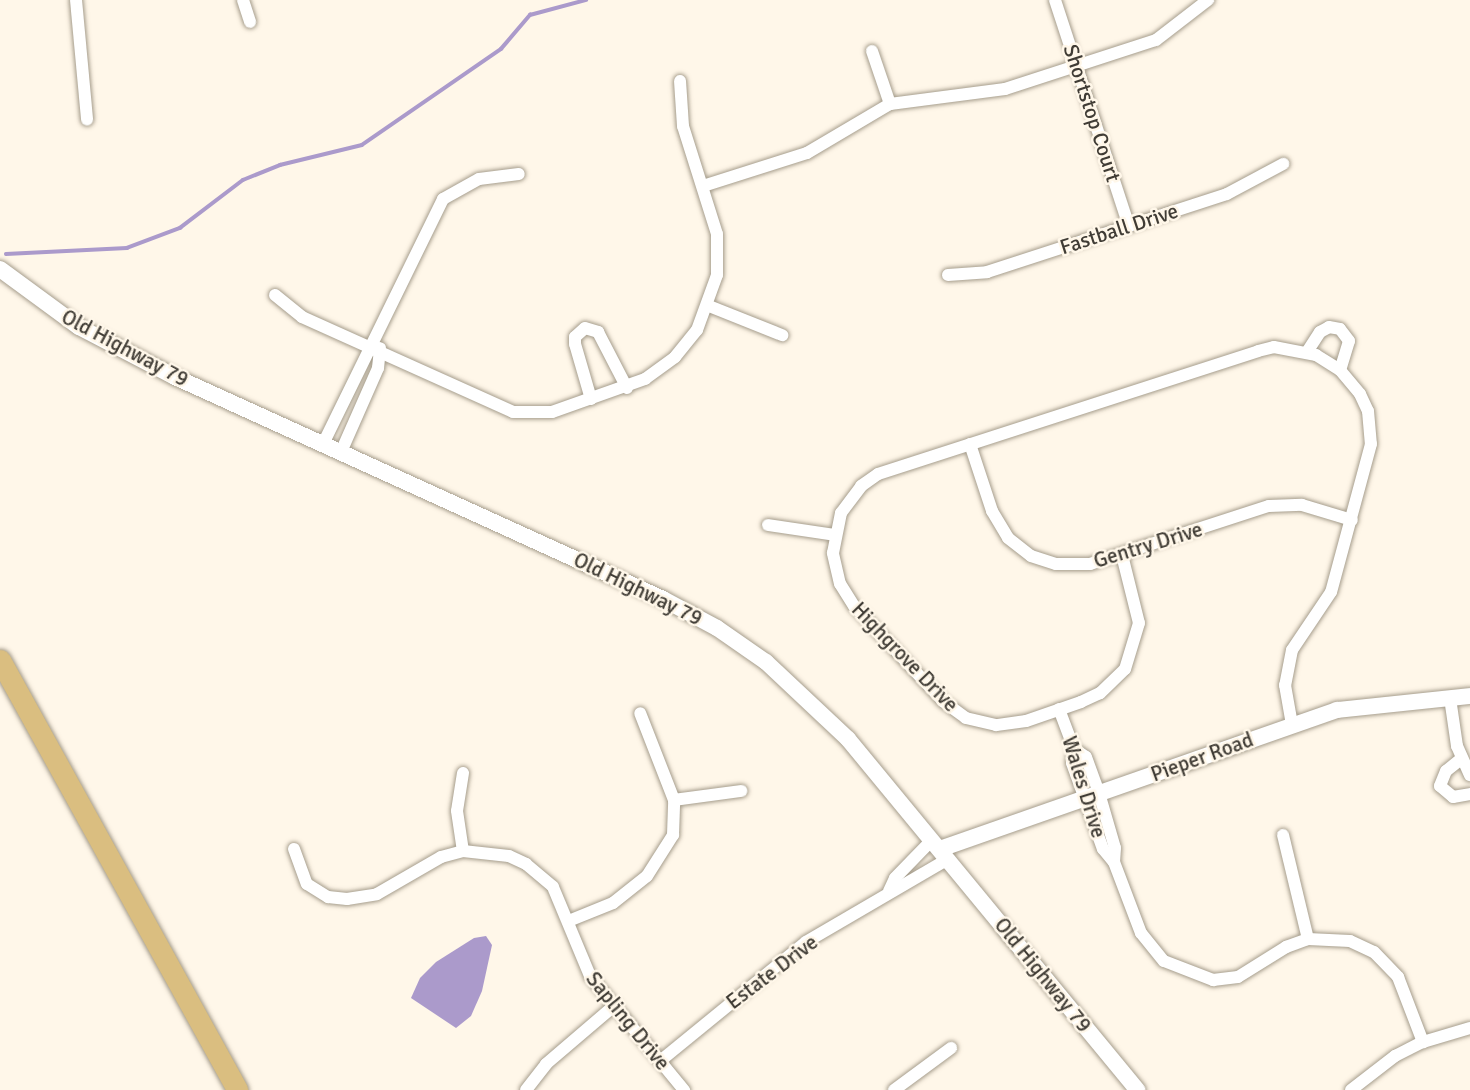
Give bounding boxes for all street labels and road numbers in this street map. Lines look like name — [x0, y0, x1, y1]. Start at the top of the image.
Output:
street label: Shortstop Court — [1058, 41, 1126, 185]
street label: Fastball Drive — [1057, 198, 1181, 260]
street label: Old Highway 79 — [57, 304, 193, 392]
street label: Gentry Drive — [1091, 517, 1205, 573]
street label: Old Highway 79 — [570, 547, 706, 631]
street label: Highgrove Drive — [846, 597, 964, 717]
street label: Pieper Road — [1147, 727, 1257, 787]
street label: Wales Drive — [1057, 733, 1111, 841]
street label: Old Highway 79 — [989, 913, 1097, 1037]
street label: Estate Drive — [721, 929, 823, 1015]
street label: Sapling Drive — [581, 967, 675, 1075]

